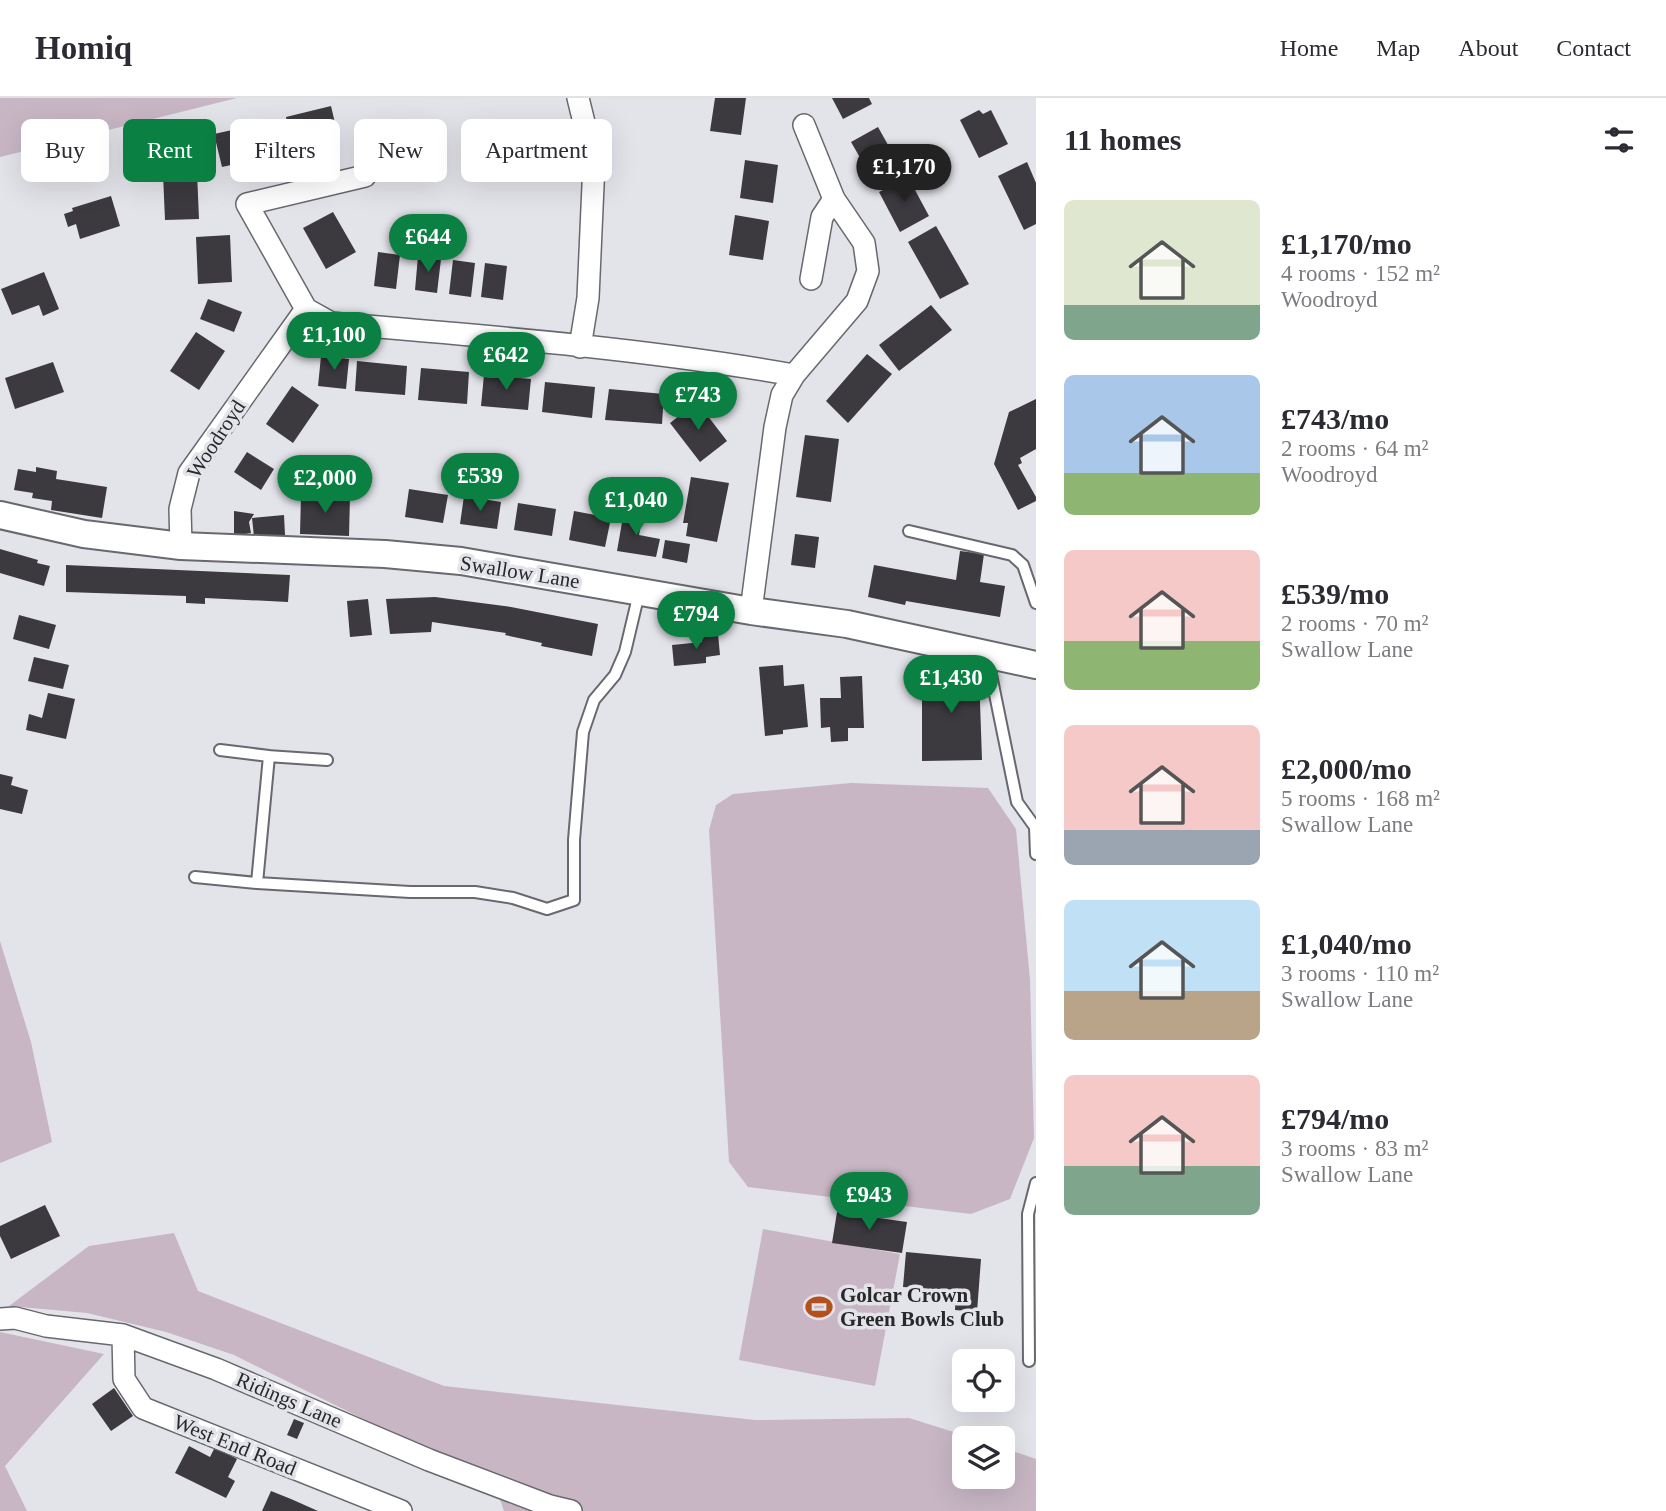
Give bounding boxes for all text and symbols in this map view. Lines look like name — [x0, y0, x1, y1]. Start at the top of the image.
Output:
text: Homiq — [35, 30, 132, 66]
text: Home — [1280, 35, 1338, 61]
text: Map — [1376, 35, 1420, 61]
text: About — [1458, 35, 1518, 61]
text: Contact — [1556, 35, 1631, 61]
chip: Buy — [21, 119, 109, 182]
chip: Rent — [123, 119, 216, 182]
chip: Filters — [230, 119, 340, 182]
chip: New — [354, 119, 447, 182]
chip: Apartment — [461, 119, 612, 182]
icon: filters — [1600, 121, 1638, 159]
text: 11 homes — [1064, 123, 1182, 156]
pin: £1,170 — [847, 144, 961, 204]
text: £1,170 — [872, 154, 936, 179]
pin: £644 — [387, 214, 469, 274]
text: £644 — [405, 224, 451, 249]
text: £1,170/mo — [1281, 227, 1412, 260]
icon: home — [1120, 228, 1204, 312]
text: 4 rooms · 152 m² — [1281, 261, 1440, 286]
text: Woodroyd — [1281, 287, 1378, 312]
pin: £1,100 — [277, 313, 391, 372]
text: £1,100 — [302, 322, 366, 347]
pin: £642 — [465, 332, 547, 392]
text: £642 — [483, 342, 529, 367]
pin: £743 — [657, 372, 739, 432]
text: £743 — [675, 382, 721, 407]
street label: Woodroyd — [182, 395, 250, 482]
text: £743/mo — [1281, 402, 1389, 435]
icon: home — [1120, 403, 1204, 487]
text: 2 rooms · 64 m² — [1281, 436, 1428, 461]
pin: £539 — [439, 454, 521, 513]
pin: £2,000 — [268, 456, 382, 515]
text: Woodroyd — [1281, 462, 1378, 487]
text: £539 — [457, 463, 503, 488]
text: £2,000 — [293, 465, 357, 490]
pin: £1,040 — [579, 478, 693, 537]
text: £1,040 — [604, 487, 668, 512]
street label: Swallow Lane — [458, 551, 582, 593]
text: £539/mo — [1281, 577, 1389, 610]
icon: home — [1120, 578, 1204, 662]
pin: £794 — [655, 592, 737, 651]
text: £794 — [673, 601, 719, 626]
text: 2 rooms · 70 m² — [1281, 611, 1428, 636]
text: Swallow Lane — [1281, 637, 1413, 662]
pin: £1,430 — [894, 656, 1008, 715]
text: £1,430 — [919, 665, 983, 690]
text: £2,000/mo — [1281, 752, 1412, 785]
icon: home — [1120, 753, 1204, 837]
text: 5 rooms · 168 m² — [1281, 786, 1440, 811]
text: Swallow Lane — [1281, 812, 1413, 837]
text: £1,040/mo — [1281, 927, 1412, 960]
icon: home — [1120, 928, 1204, 1012]
text: 3 rooms · 110 m² — [1281, 961, 1439, 986]
text: Swallow Lane — [1281, 987, 1413, 1012]
text: £794/mo — [1281, 1102, 1389, 1135]
icon: home — [1120, 1103, 1204, 1187]
text: 3 rooms · 83 m² — [1281, 1136, 1428, 1161]
text: Swallow Lane — [1281, 1162, 1413, 1187]
pin: £943 — [828, 1172, 910, 1232]
text: £943 — [846, 1182, 892, 1207]
place label: Golcar Crown Green Bowls Club — [840, 1283, 1004, 1331]
sports icon: Golcar Crown Green Bowls Club — [804, 1292, 834, 1322]
map controls — [952, 1349, 1015, 1489]
button: locate — [952, 1349, 1015, 1412]
street label: Ridings Lane — [232, 1367, 346, 1433]
street label: West End Road — [170, 1410, 300, 1481]
button: layers — [952, 1426, 1015, 1489]

